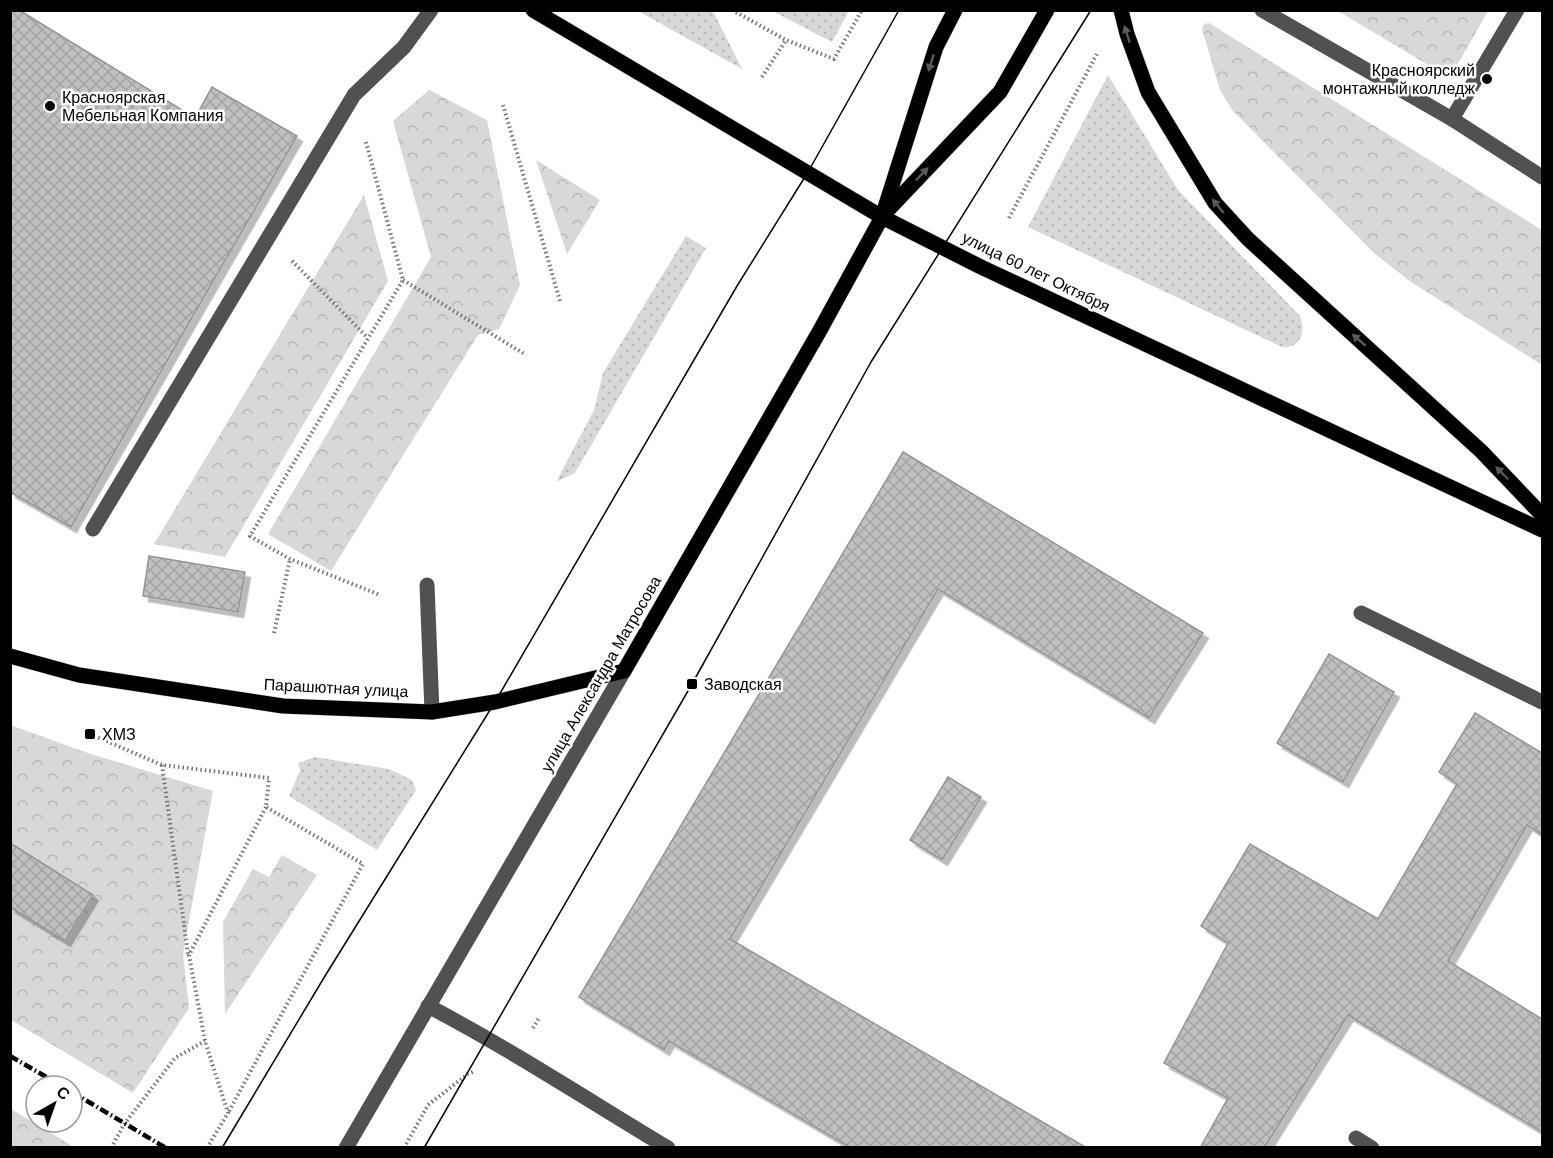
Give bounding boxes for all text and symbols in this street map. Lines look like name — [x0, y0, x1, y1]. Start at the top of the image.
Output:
one-way arrow — [1122, 25, 1131, 43]
one-way arrow — [925, 54, 935, 72]
place label: Красноярский монтажный колледж — [1323, 62, 1475, 97]
marker: Красноярский монтажный колледж — [1480, 72, 1494, 86]
place label: Красноярская Мебельная Компания — [62, 89, 223, 124]
marker: Красноярская Мебельная Компания — [43, 99, 57, 113]
one-way arrow — [915, 167, 929, 181]
one-way arrow — [1211, 198, 1224, 214]
street label: улица 60 лет Октября — [959, 229, 1113, 315]
one-way arrow — [1352, 334, 1367, 347]
one-way arrow — [1495, 466, 1509, 480]
street label: улица Александра Матросова — [538, 573, 664, 775]
street label: Парашютная улица — [263, 676, 409, 700]
place label: Заводская — [704, 676, 782, 693]
marker: Заводская — [685, 677, 699, 691]
place label: ХМЗ — [102, 726, 136, 743]
marker: ХМЗ — [83, 727, 97, 741]
north arrow — [24, 1074, 84, 1134]
text: С — [53, 1083, 74, 1103]

